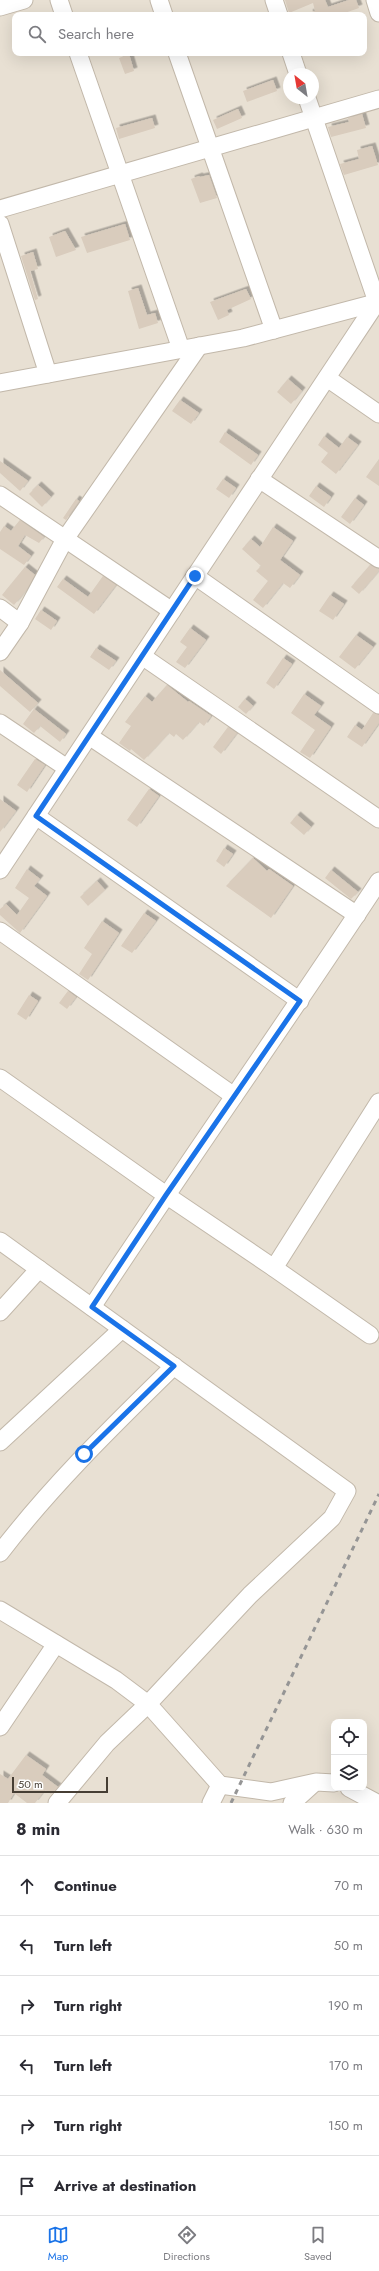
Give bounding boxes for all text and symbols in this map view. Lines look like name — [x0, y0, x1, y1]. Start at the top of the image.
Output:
search box — [12, 12, 367, 56]
icon: search — [26, 23, 48, 45]
text: Search here — [58, 23, 134, 45]
north arrow — [283, 68, 319, 104]
route end — [186, 567, 204, 585]
route start — [75, 1445, 93, 1463]
map controls — [331, 1719, 367, 1791]
button: locate — [331, 1719, 367, 1755]
button: layers — [331, 1755, 367, 1791]
scale bar — [12, 1775, 108, 1794]
text: 50 m — [18, 1776, 43, 1792]
text: 8 min — [16, 1817, 60, 1841]
text: Walk · 630 m — [288, 1820, 363, 1839]
icon: ahead — [16, 1875, 38, 1897]
text: Continue — [54, 1875, 117, 1897]
text: 70 m — [334, 1876, 363, 1895]
icon: left — [16, 1935, 38, 1957]
text: Turn left — [54, 1935, 112, 1957]
text: 50 m — [334, 1936, 363, 1955]
icon: right — [16, 1995, 38, 2017]
text: Turn right — [54, 1995, 122, 2017]
text: 190 m — [328, 1996, 363, 2015]
icon: left — [16, 2055, 38, 2077]
text: Turn left — [54, 2055, 112, 2077]
text: 170 m — [328, 2056, 363, 2075]
icon: right — [16, 2115, 38, 2137]
text: Turn right — [54, 2115, 122, 2137]
text: 150 m — [328, 2116, 363, 2135]
icon: arrive — [16, 2175, 38, 2197]
text: Arrive at destination — [54, 2175, 196, 2197]
tab: Map — [47, 2224, 69, 2264]
tab: Directions — [163, 2224, 210, 2264]
tab: Saved — [304, 2224, 332, 2264]

